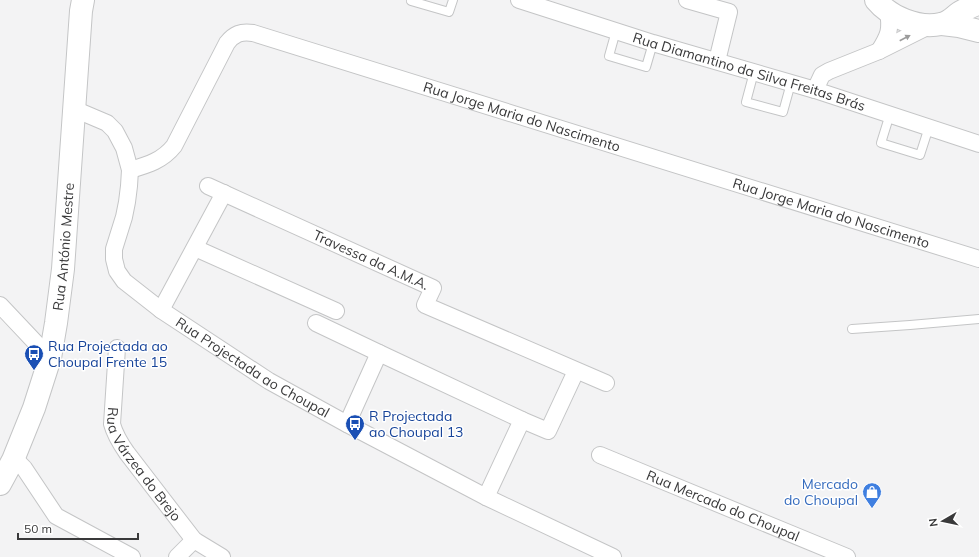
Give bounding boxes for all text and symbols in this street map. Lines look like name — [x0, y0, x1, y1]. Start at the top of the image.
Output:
street label: Rua Diamantino da Silva Freitas Brás — [631, 28, 868, 115]
one-way arrow — [899, 34, 911, 41]
street label: Rua Jorge Maria do Nascimento — [421, 78, 623, 156]
street label: Rua Jorge Maria do Nascimento — [731, 174, 932, 252]
street label: Rua António Mestre — [49, 182, 78, 312]
street label: Travessa da A.M.A. — [310, 226, 432, 294]
street label: Rua Projectada ao Choupal — [172, 313, 333, 422]
place label: Rua Projectada ao Choupal Frente 15 — [48, 337, 168, 371]
bus stop icon: Rua Projectada ao Choupal Frente 15 — [23, 343, 45, 371]
street label: Rua Várzea do Brejo — [103, 407, 185, 525]
place label: R Projectada ao Choupal 13 — [369, 407, 464, 441]
bus stop icon: R Projectada ao Choupal 13 — [344, 413, 366, 441]
street label: Rua Mercado do Choupal — [644, 466, 802, 545]
place label: Mercado do Choupal — [784, 475, 858, 509]
shop icon: Mercado do Choupal — [861, 481, 883, 509]
north arrow — [923, 501, 963, 541]
scale bar — [18, 515, 138, 541]
text: N — [926, 517, 941, 528]
text: 50 m — [24, 521, 52, 536]

